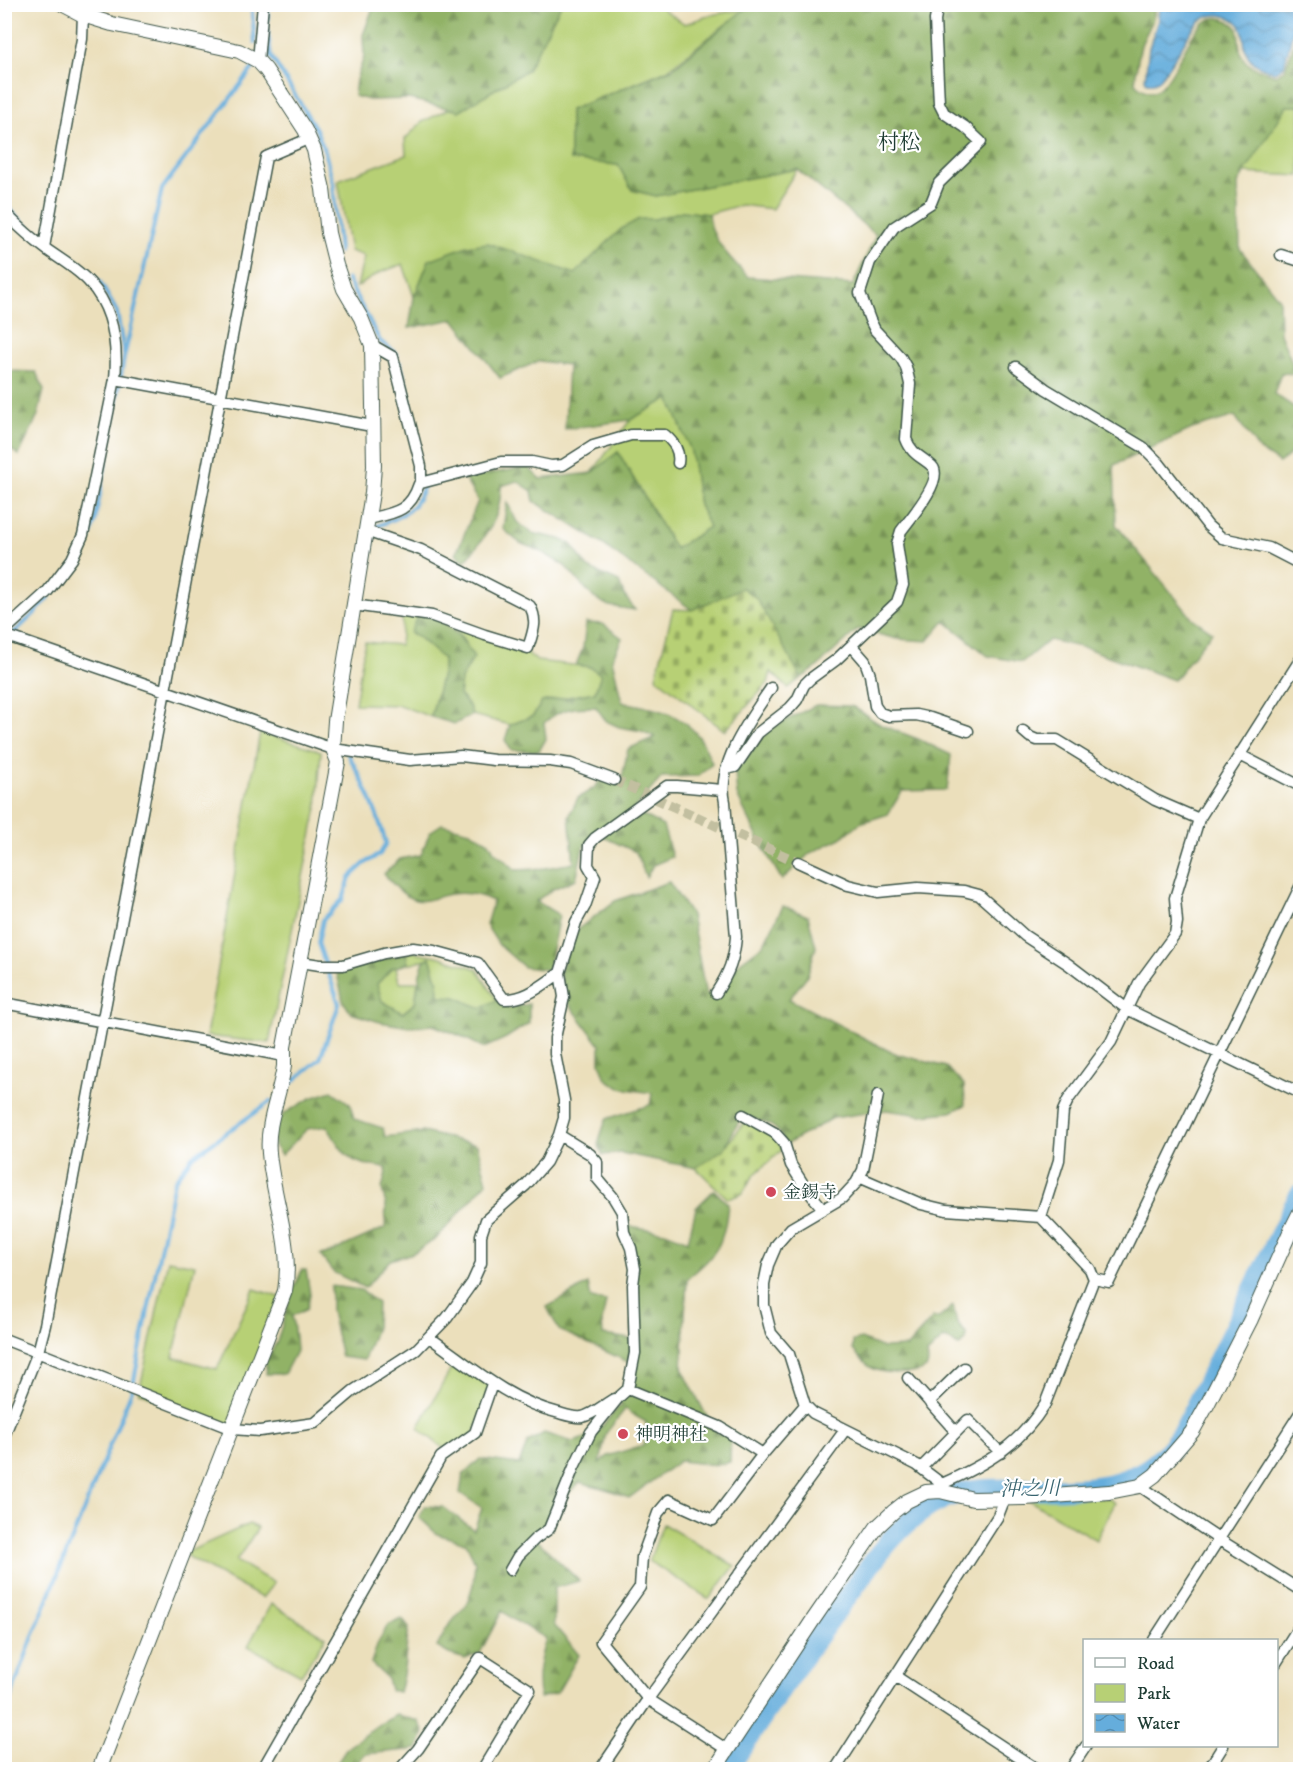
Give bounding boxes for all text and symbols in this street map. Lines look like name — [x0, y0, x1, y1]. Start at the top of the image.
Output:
district label: 村松 — [878, 130, 920, 156]
place label: 金錫寺 — [783, 1182, 837, 1204]
marker: 金錫寺 — [764, 1185, 778, 1199]
place label: 神明神社 — [635, 1424, 707, 1446]
marker: 神明神社 — [616, 1427, 630, 1441]
water label: 沖之川 — [1000, 1476, 1062, 1503]
legend — [1083, 1639, 1278, 1747]
text: Road — [1137, 1653, 1174, 1675]
text: Park — [1137, 1683, 1171, 1705]
text: Water — [1136, 1713, 1180, 1735]

